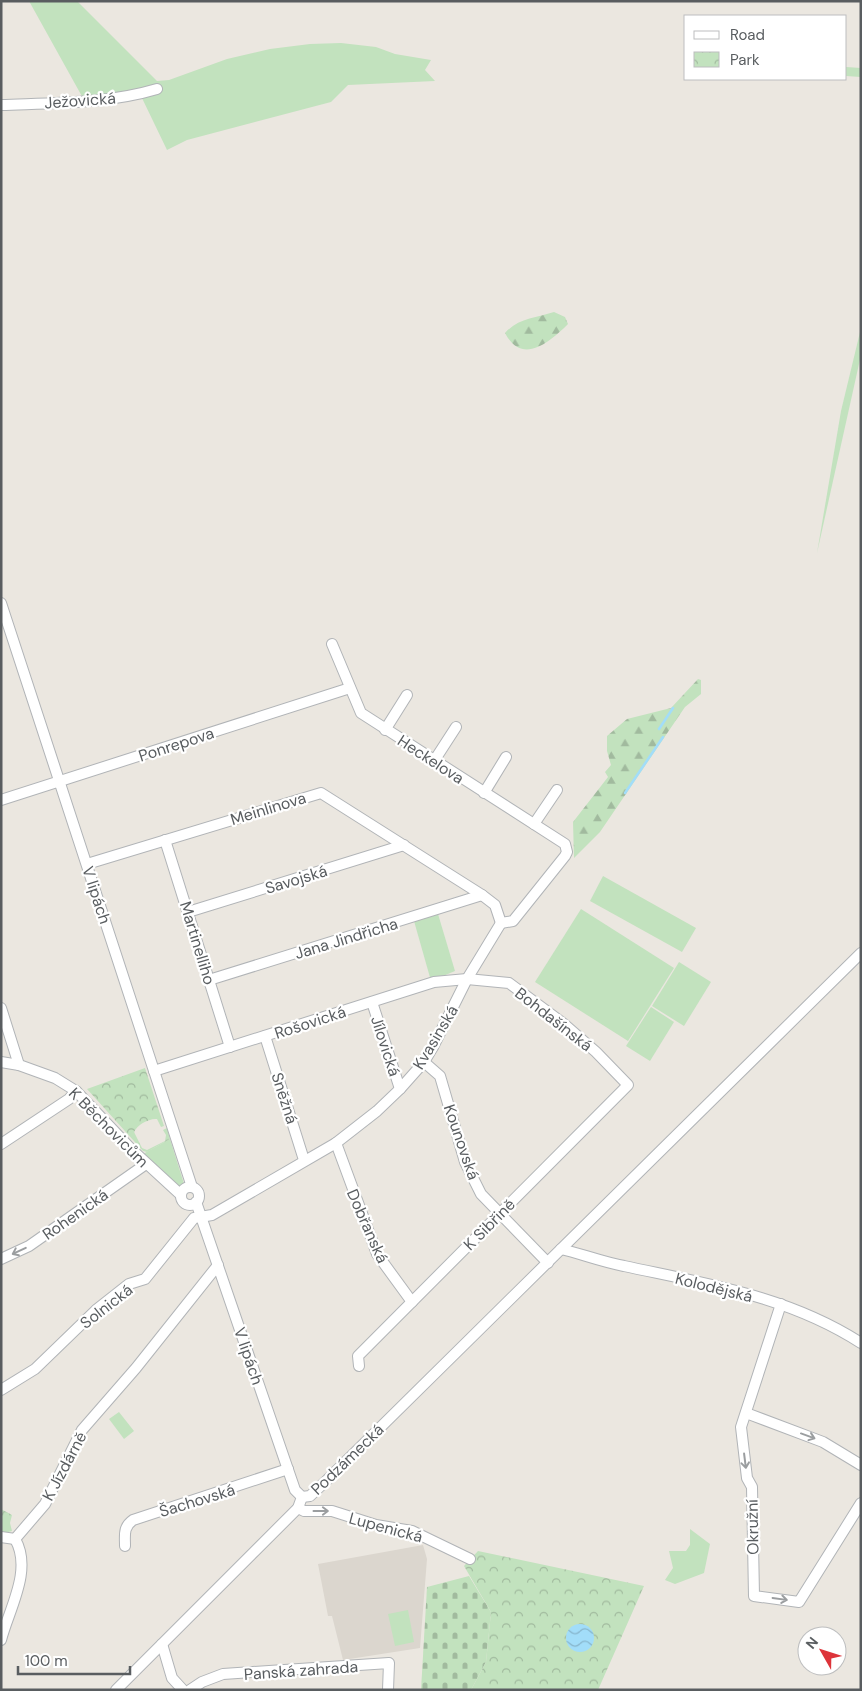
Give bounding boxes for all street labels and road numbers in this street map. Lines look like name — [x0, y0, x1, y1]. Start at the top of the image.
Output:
street label: Ježovická — [44, 88, 117, 113]
street label: Ponrepova — [136, 722, 217, 767]
street label: Heckelova — [394, 730, 468, 789]
street label: Meinlinova — [228, 787, 309, 830]
street label: Savojská — [263, 860, 330, 899]
street label: V lipách — [77, 864, 116, 927]
street label: Martinelliho — [175, 899, 220, 987]
street label: Jana Jindřicha — [292, 913, 400, 964]
street label: Bohdašínská — [511, 983, 597, 1056]
street label: Rošovická — [272, 1001, 348, 1044]
street label: Kvasinská — [408, 1001, 463, 1073]
street label: Jílovická — [366, 1013, 405, 1079]
street label: Sněžná — [266, 1070, 303, 1126]
street label: K Běchovicům — [64, 1083, 153, 1172]
street label: Kounovská — [439, 1102, 484, 1183]
street label: Rohenická — [38, 1184, 112, 1245]
street label: Dobřanská — [342, 1186, 393, 1267]
street label: K Sibřině — [459, 1194, 520, 1255]
street label: Kolodějská — [673, 1268, 755, 1307]
street label: Solnická — [76, 1279, 137, 1334]
street label: V lipách — [229, 1325, 268, 1388]
street label: Podzámecká — [306, 1419, 388, 1499]
street label: K Jízdárně — [37, 1428, 91, 1504]
street label: Šachovská — [157, 1479, 238, 1522]
street label: Okružní — [742, 1499, 763, 1555]
street label: Lupenická — [347, 1508, 425, 1547]
street label: Panská zahrada — [243, 1656, 359, 1685]

